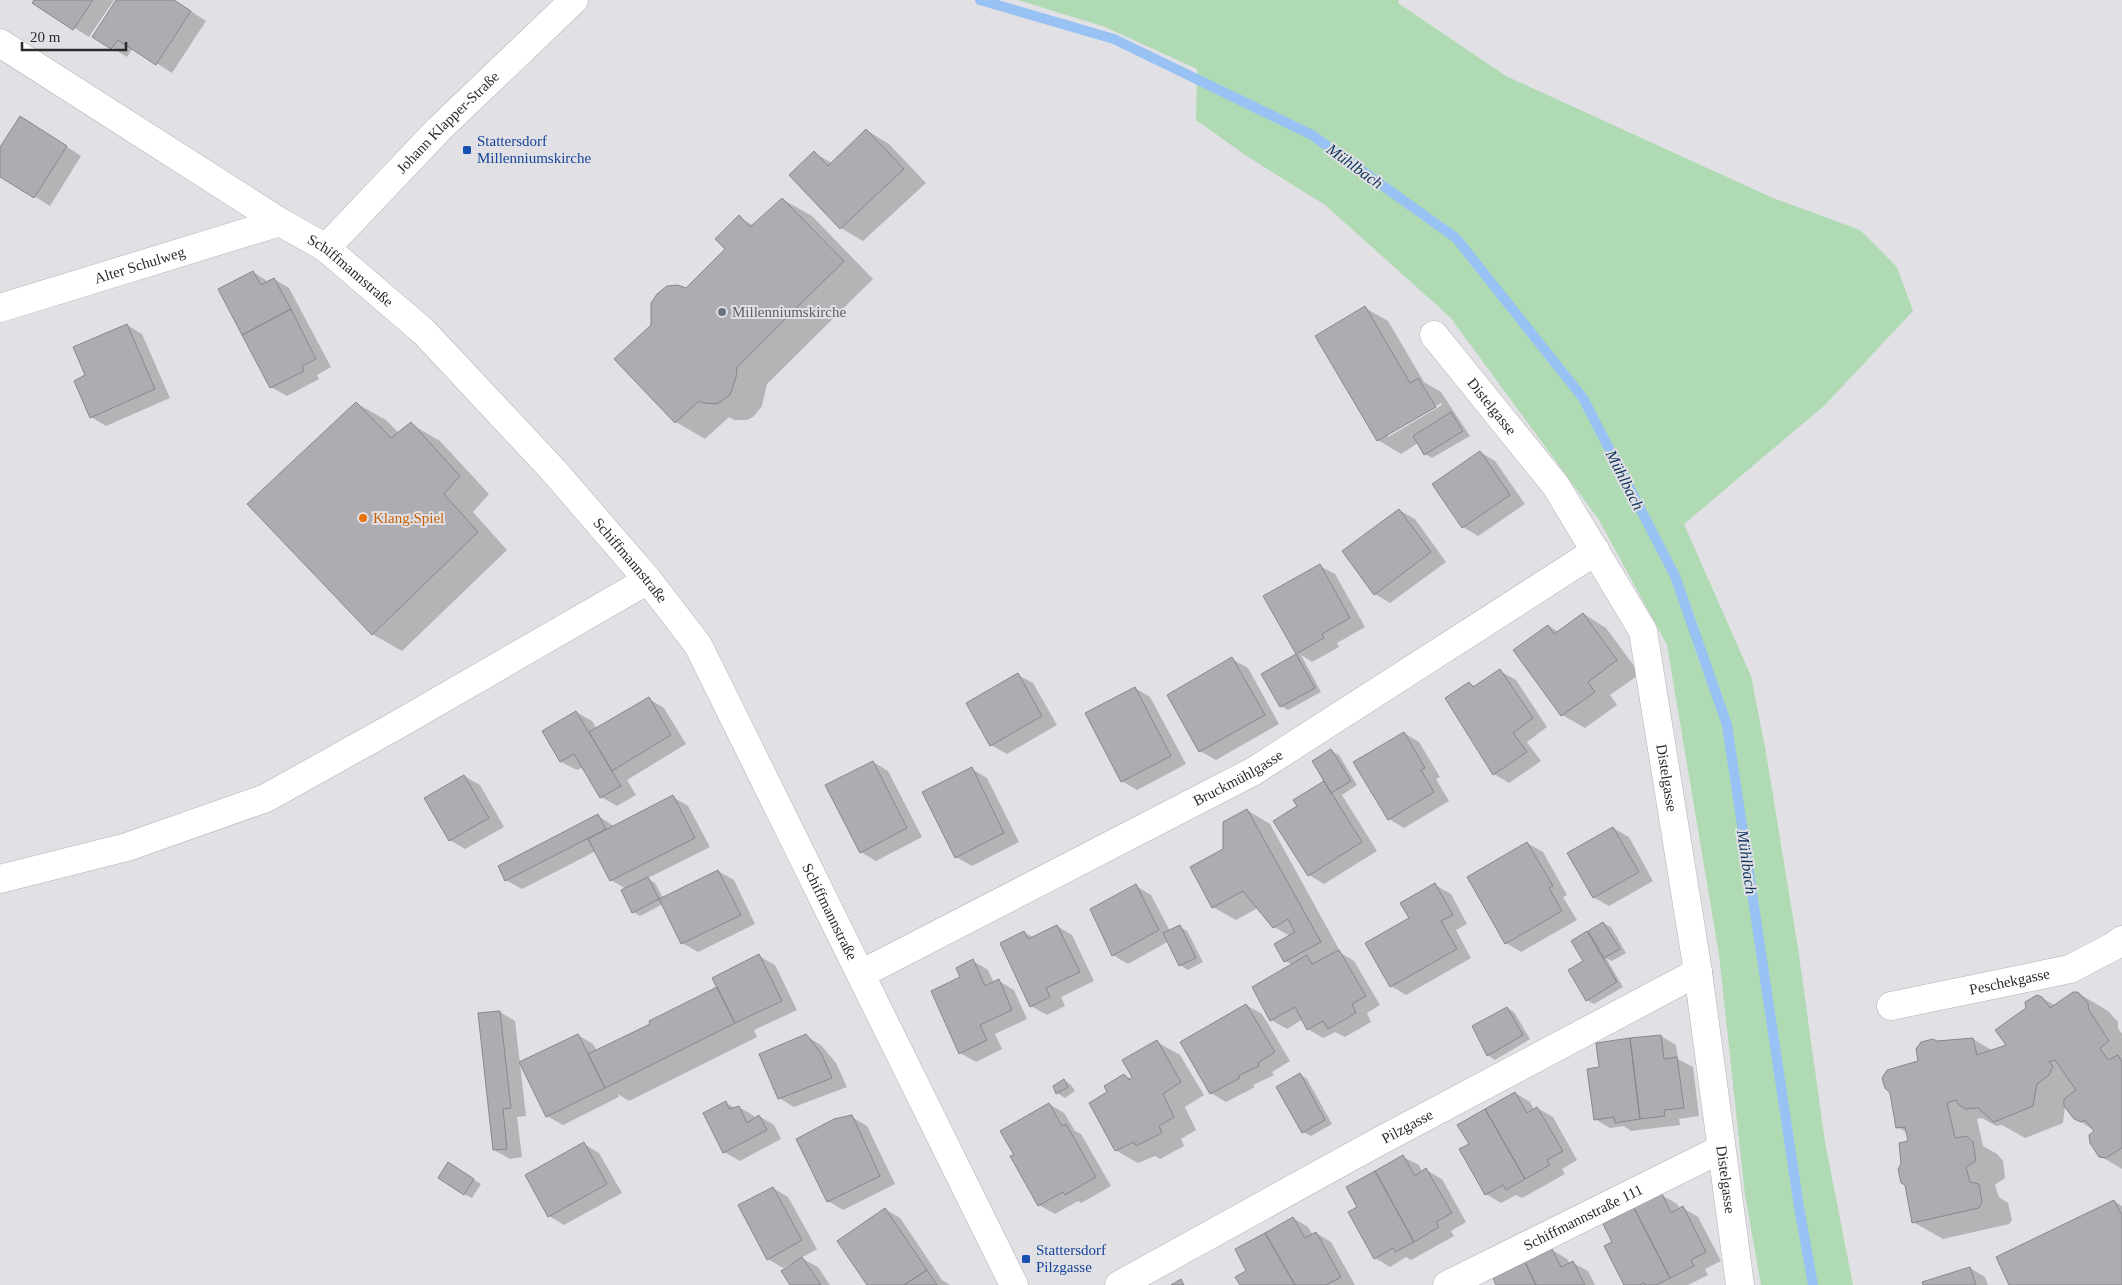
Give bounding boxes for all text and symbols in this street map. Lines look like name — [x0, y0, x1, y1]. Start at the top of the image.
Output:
scale bar — [22, 20, 126, 52]
text: 20 m — [30, 29, 61, 45]
street label: Johann Klapper-Straße — [393, 68, 502, 177]
place label: Stattersdorf Millenniumskirche — [477, 133, 591, 166]
water label: Mühlbach — [1323, 139, 1386, 192]
marker: Stattersdorf Millenniumskirche — [461, 144, 473, 156]
street label: Schiffmannstraße — [305, 231, 396, 310]
street label: Alter Schulweg — [92, 244, 187, 287]
place label: Millenniumskirche — [732, 304, 846, 320]
marker: Millenniumskirche — [716, 306, 728, 318]
street label: Distelgasse — [1464, 375, 1520, 438]
water label: Mühlbach — [1602, 446, 1647, 513]
place label: Klang.Spiel — [373, 510, 444, 526]
marker: Klang.Spiel — [357, 512, 369, 524]
street label: Schiffmannstraße — [590, 515, 671, 606]
street label: Distelgasse — [1653, 743, 1680, 813]
street label: Bruckmühlgasse — [1190, 746, 1286, 809]
water label: Mühlbach — [1734, 828, 1760, 895]
street label: Schiffmannstraße — [799, 861, 860, 963]
street label: Peschekgasse — [1968, 965, 2051, 998]
street label: Pilzgasse — [1379, 1106, 1436, 1147]
street label: Distelgasse — [1713, 1145, 1738, 1215]
street label: Schiffmannstraße 111 — [1521, 1181, 1645, 1254]
place label: Stattersdorf Pilzgasse — [1036, 1242, 1106, 1275]
marker: Stattersdorf Pilzgasse — [1020, 1253, 1032, 1265]

